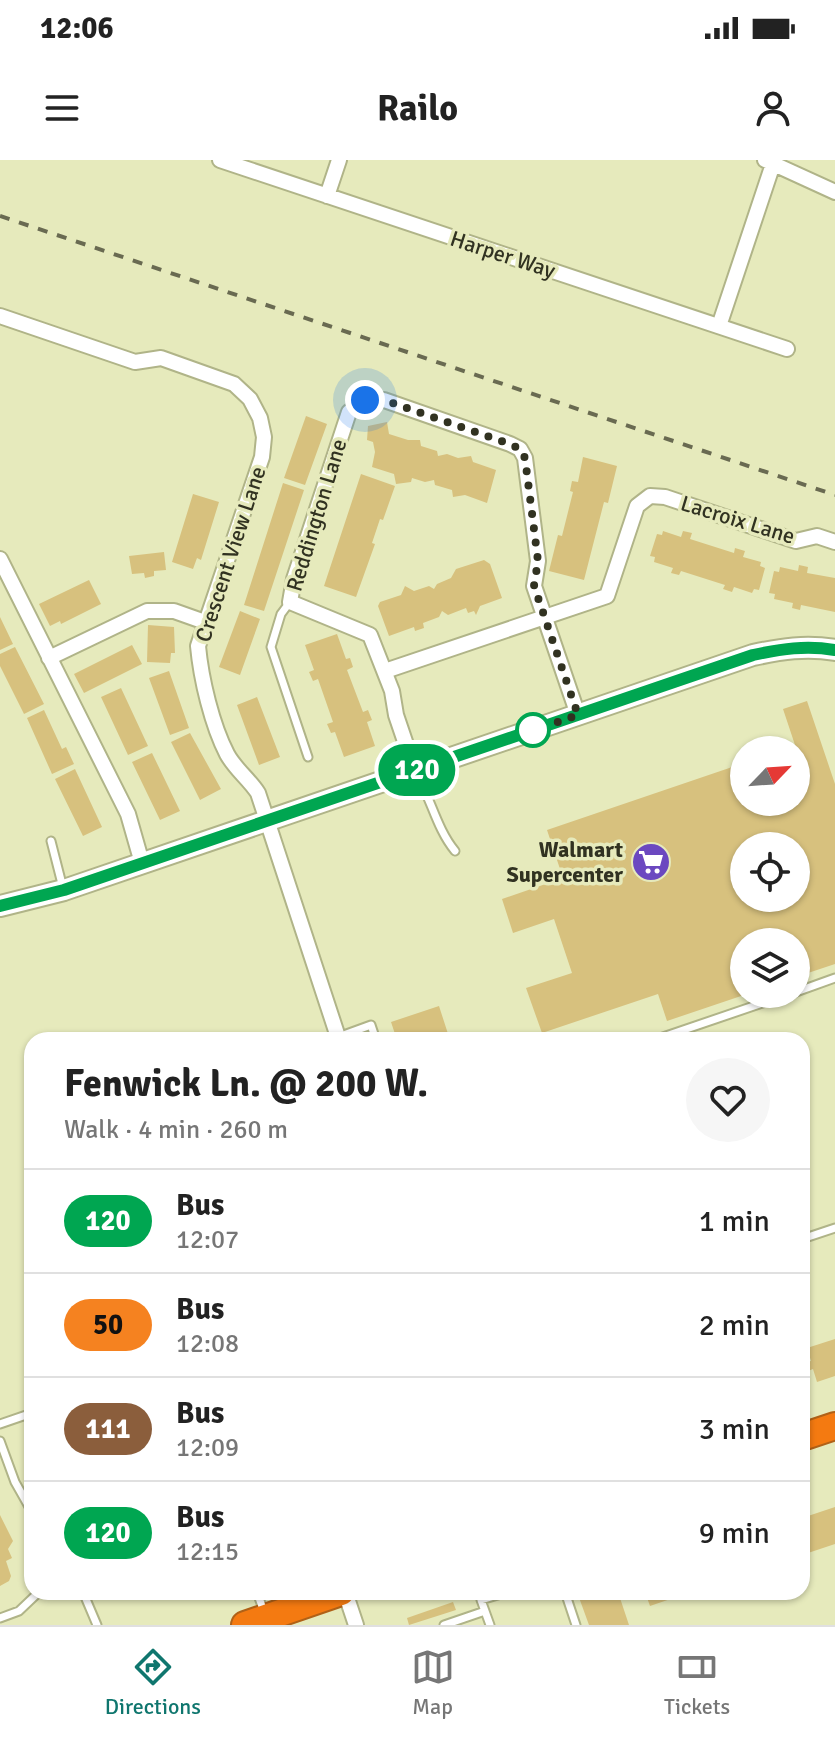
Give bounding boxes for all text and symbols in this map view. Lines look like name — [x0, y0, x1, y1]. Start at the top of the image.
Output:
text: 12:06 — [40, 10, 114, 47]
icon: menu — [40, 86, 84, 130]
text: Railo — [377, 86, 458, 131]
icon: person — [751, 86, 795, 130]
street label: Harper Way — [447, 225, 559, 284]
your location — [345, 380, 385, 420]
street label: Reddington Lane — [280, 436, 352, 595]
street label: Crescent View Lane — [189, 463, 272, 645]
street label: Lacroix Lane — [677, 489, 798, 550]
unlabelled marker — [516, 713, 550, 747]
north arrow — [730, 736, 810, 816]
map controls — [730, 736, 810, 1008]
line badge: 120 — [371, 744, 463, 796]
text: 120 — [394, 753, 440, 787]
button: locate — [730, 832, 810, 912]
place label: Walmart Supercenter — [507, 836, 623, 888]
supermarket icon: Walmart Supercenter — [630, 841, 672, 883]
button: layers — [730, 928, 810, 1008]
button: heart — [686, 1058, 770, 1142]
text: Fenwick Ln. @ 200 W. — [64, 1060, 428, 1107]
text: Walk · 4 min · 260 m — [64, 1114, 288, 1146]
text: Bus — [176, 1187, 224, 1224]
text: 1 min — [699, 1203, 770, 1240]
text: 120 — [85, 1204, 131, 1238]
text: 12:07 — [176, 1224, 239, 1256]
text: Bus — [176, 1291, 224, 1328]
text: 2 min — [699, 1307, 770, 1344]
text: 50 — [93, 1308, 123, 1342]
text: 12:08 — [176, 1328, 239, 1360]
text: Bus — [176, 1395, 224, 1432]
text: 3 min — [699, 1411, 770, 1448]
text: 111 — [85, 1412, 131, 1446]
text: 12:09 — [176, 1432, 239, 1464]
text: Bus — [176, 1499, 224, 1536]
text: 9 min — [699, 1515, 770, 1552]
text: 120 — [85, 1516, 131, 1550]
text: 12:15 — [176, 1536, 239, 1568]
tab: Directions — [105, 1645, 201, 1720]
tab: Map — [411, 1645, 455, 1720]
tab: Tickets — [664, 1645, 730, 1720]

